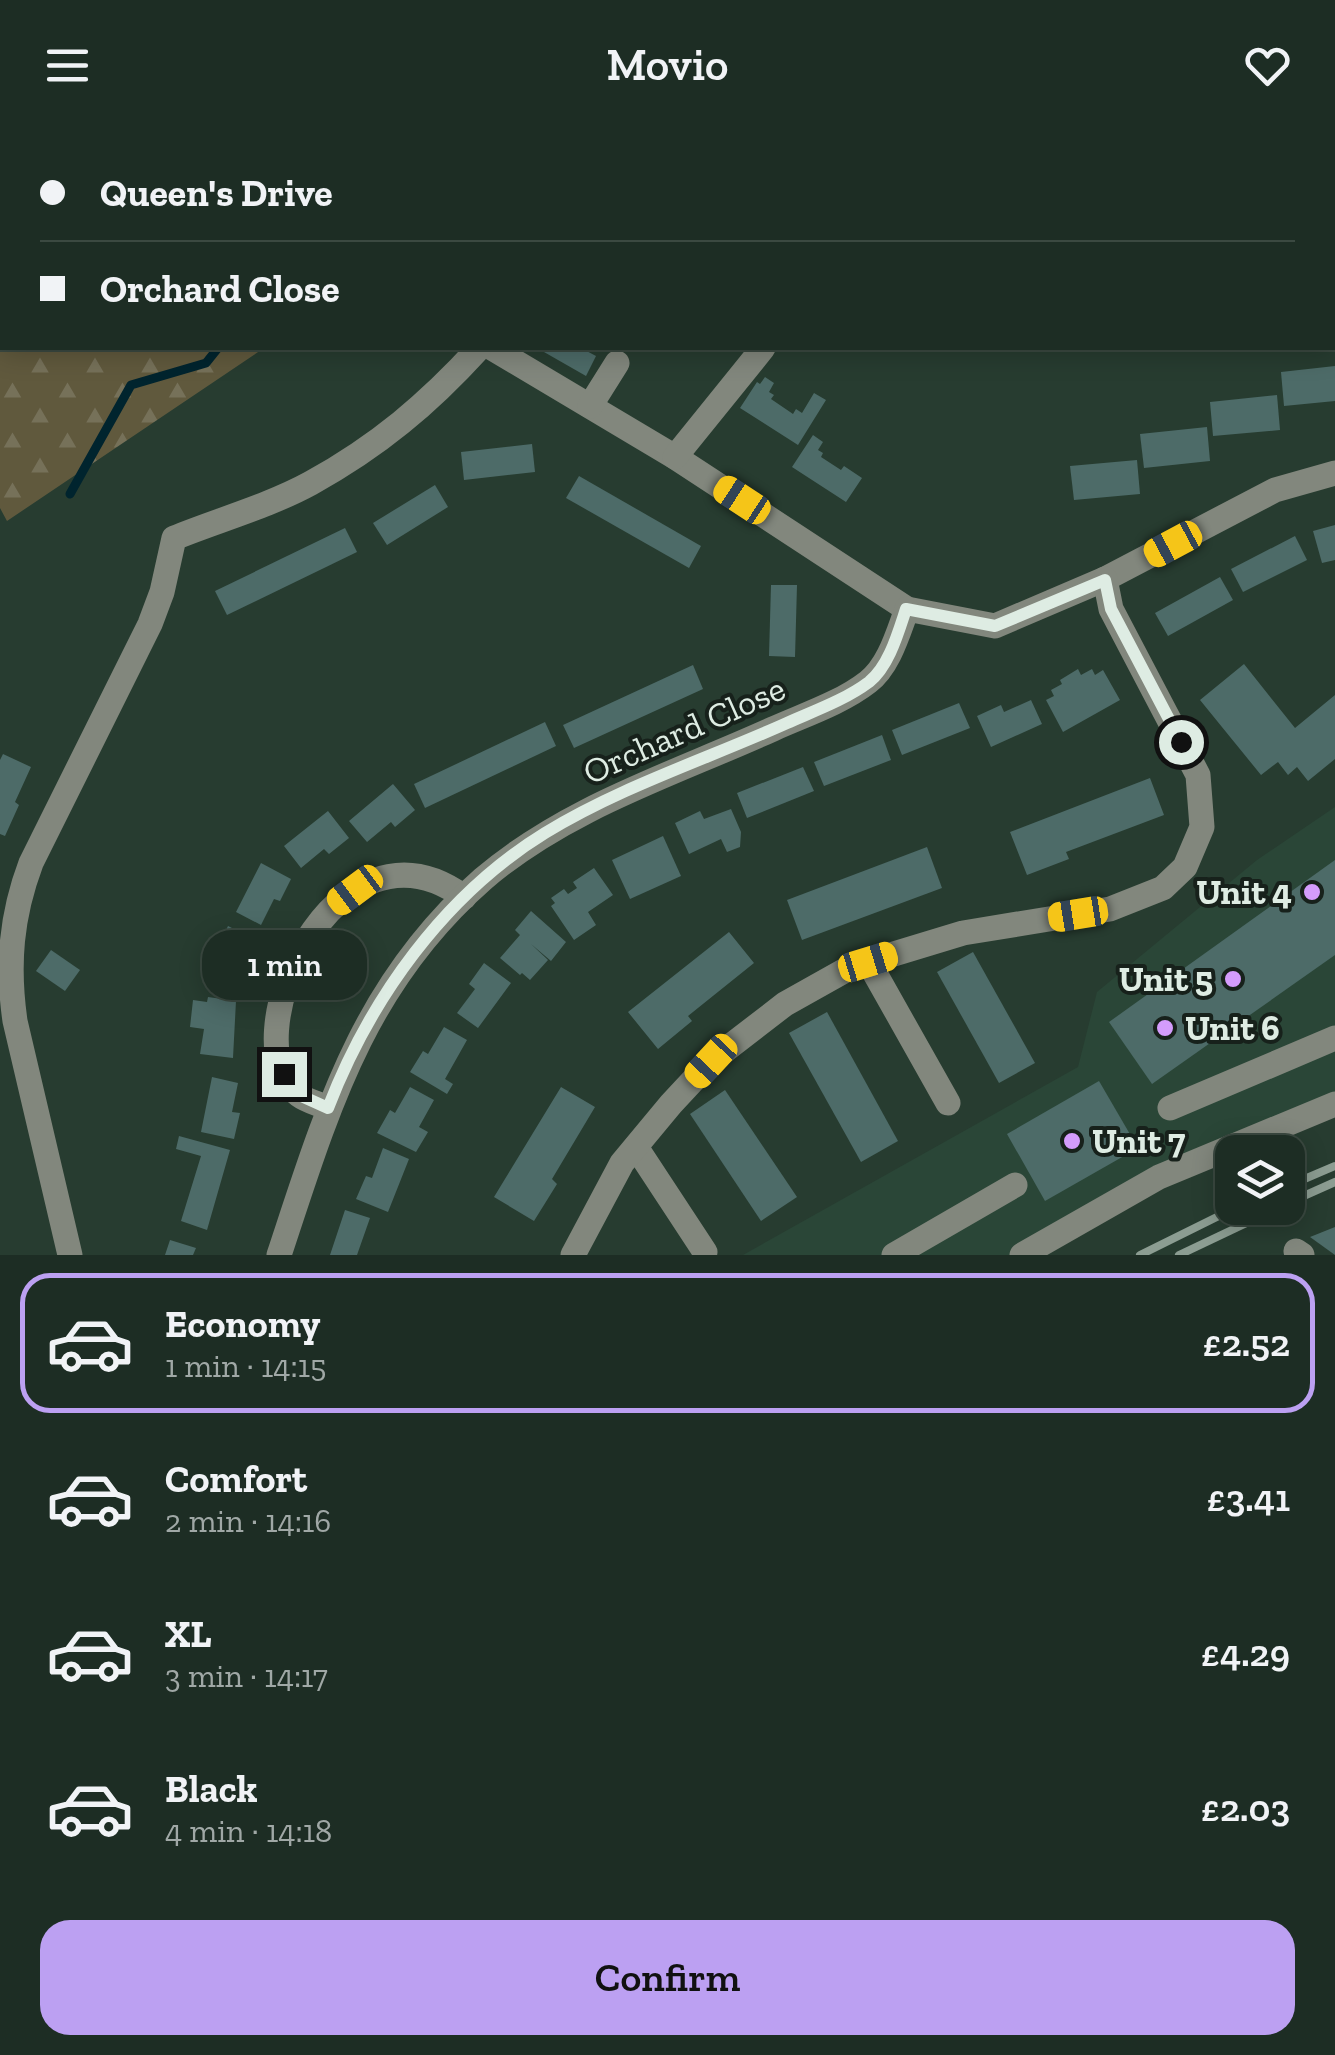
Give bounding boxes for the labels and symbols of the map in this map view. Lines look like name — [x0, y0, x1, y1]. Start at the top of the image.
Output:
car — [709, 471, 775, 529]
car — [1139, 517, 1207, 571]
street label: Orchard Close — [577, 667, 791, 793]
route start — [1159, 720, 1204, 765]
car — [322, 860, 388, 920]
place label: Unit 4 — [1196, 871, 1292, 913]
marker: Unit 4 — [1301, 881, 1323, 903]
car — [1046, 894, 1110, 934]
callout: 1 min — [202, 929, 366, 999]
car — [835, 939, 901, 985]
place label: Unit 5 — [1119, 958, 1213, 1000]
marker: Unit 5 — [1222, 968, 1244, 990]
place label: Unit 6 — [1185, 1007, 1280, 1049]
marker: Unit 6 — [1154, 1017, 1176, 1039]
car — [680, 1029, 742, 1093]
route end — [262, 1052, 307, 1097]
place label: Unit 7 — [1092, 1120, 1186, 1162]
marker: Unit 7 — [1061, 1130, 1083, 1152]

